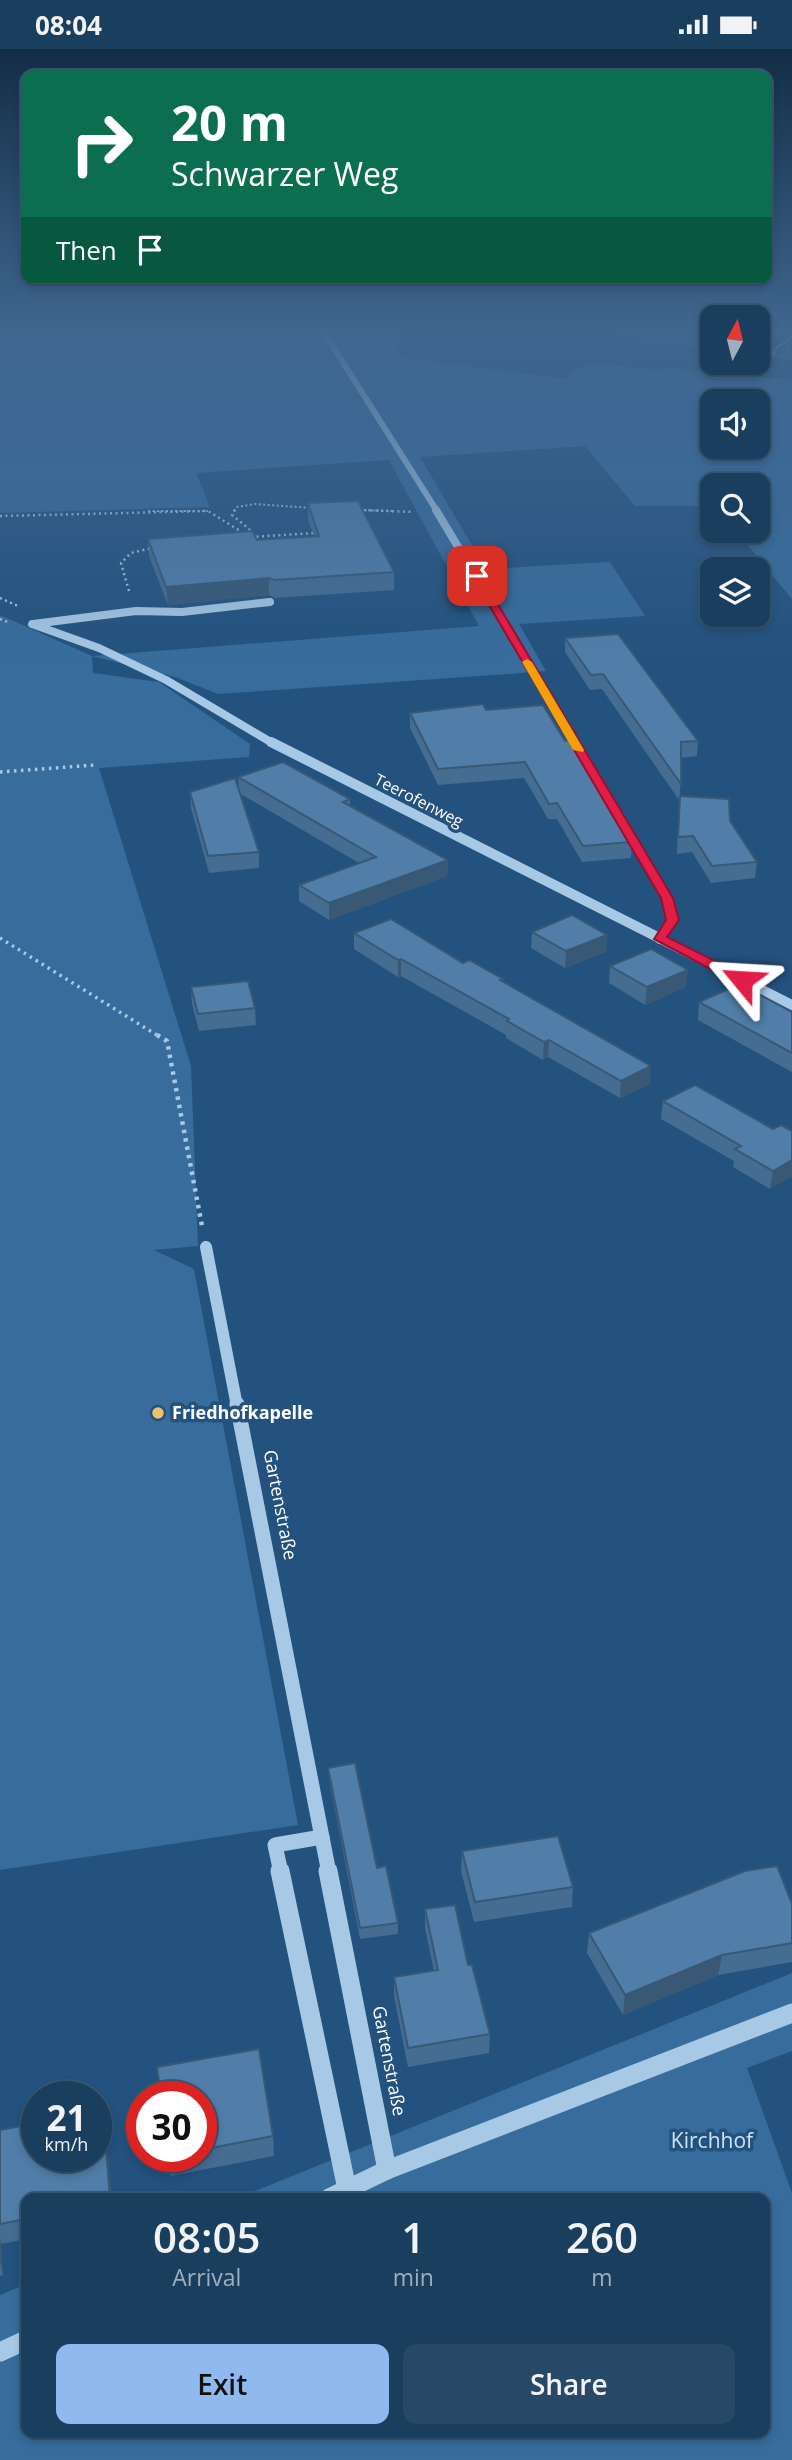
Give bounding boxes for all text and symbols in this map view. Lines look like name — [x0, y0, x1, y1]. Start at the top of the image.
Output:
text: 08:04 — [35, 7, 102, 43]
text: 20 m — [171, 89, 288, 155]
icon: right — [56, 98, 147, 189]
text: Schwarzer Weg — [171, 152, 398, 195]
icon: arrive — [131, 231, 169, 269]
text: Then — [56, 232, 117, 268]
north arrow — [700, 305, 770, 375]
map controls — [700, 305, 770, 627]
button: sound — [700, 389, 770, 459]
button: search — [700, 473, 770, 543]
pin — [447, 546, 507, 606]
icon: arrive — [458, 557, 496, 595]
button: layers — [700, 557, 770, 627]
street label: Teerofenweg — [371, 768, 468, 832]
position arrow — [705, 943, 779, 1017]
place label: Friedhofkapelle — [172, 1400, 313, 1424]
marker: Friedhofkapelle — [150, 1405, 166, 1421]
street label: Gartenstraße — [259, 1448, 303, 1562]
street label: Gartenstraße — [368, 2004, 412, 2118]
speed limit sign: 30 — [126, 2081, 217, 2172]
text: 21 — [46, 2094, 87, 2141]
park label: Kirchhof — [671, 2126, 755, 2154]
text: km/h — [45, 2132, 88, 2156]
text: 08:05 — [153, 2208, 261, 2265]
text: 1 — [401, 2208, 425, 2265]
text: 260 — [566, 2208, 638, 2265]
text: Arrival — [172, 2261, 241, 2293]
text: min — [393, 2261, 434, 2293]
text: m — [591, 2261, 613, 2293]
button: Exit — [56, 2344, 389, 2424]
button: Share — [403, 2344, 735, 2424]

